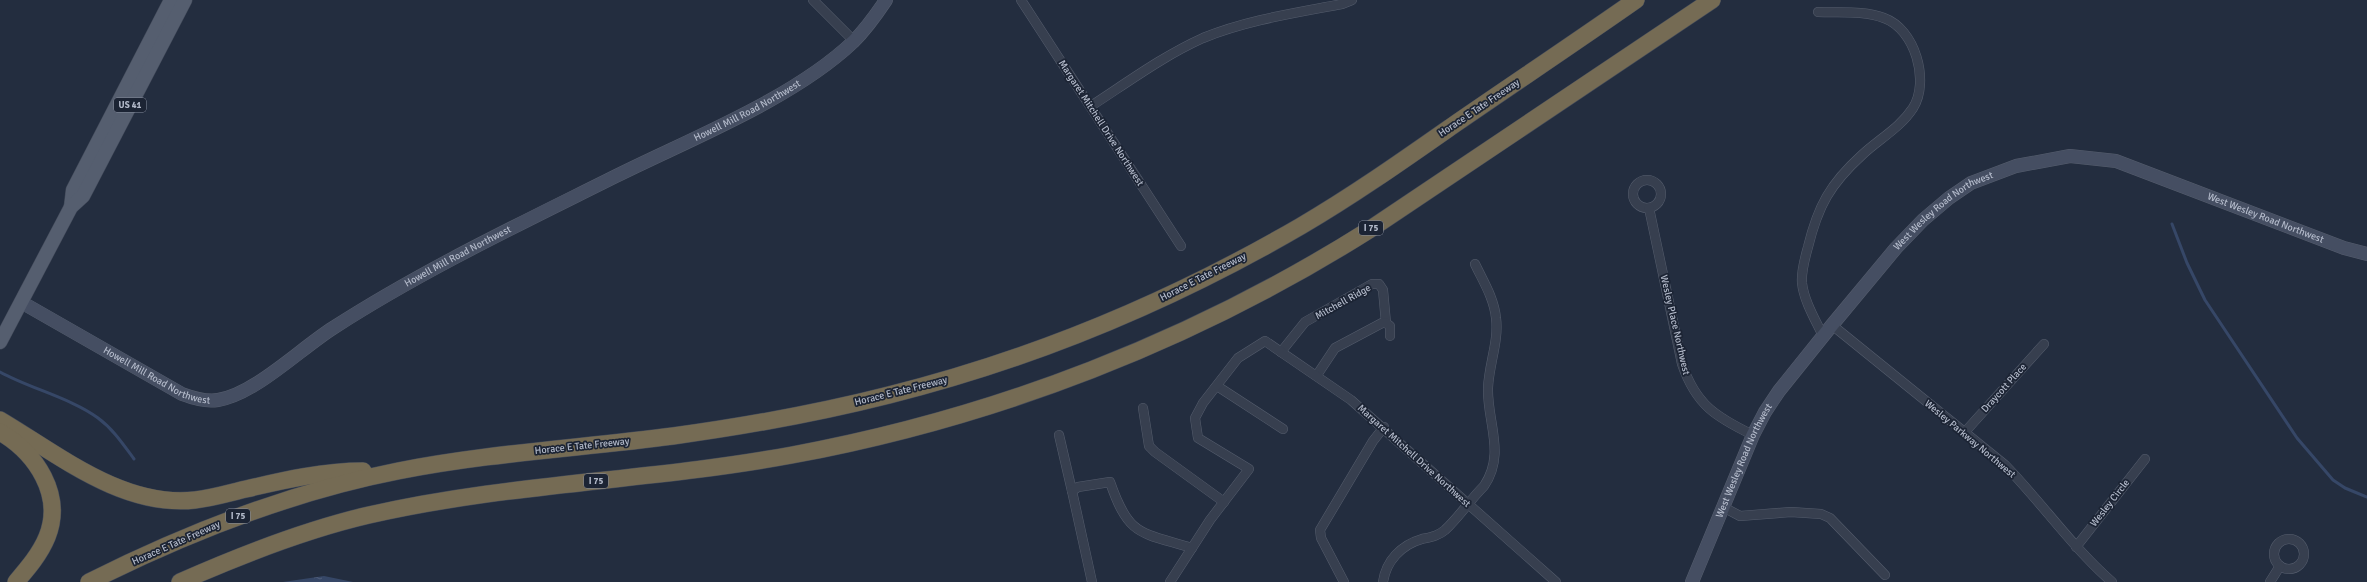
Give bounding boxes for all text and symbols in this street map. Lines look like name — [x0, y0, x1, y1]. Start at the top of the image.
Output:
street label: Margaret Mitchell Drive Northwest — [1056, 58, 1147, 189]
street label: Horace E Tate Freeway — [1436, 76, 1522, 140]
street label: Howell Mill Road Northwest — [692, 77, 803, 144]
road number: US 41 — [114, 98, 146, 112]
street label: West Wesley Road Northwest — [1891, 169, 1995, 253]
street label: West Wesley Road Northwest — [2206, 190, 2326, 246]
road number: I 75 — [1359, 221, 1383, 235]
street label: Howell Mill Road Northwest — [402, 223, 514, 290]
street label: Horace E Tate Freeway — [1158, 250, 1248, 304]
street label: Wesley Place Northwest — [1658, 274, 1692, 377]
street label: Mitchell Ridge — [1313, 282, 1373, 322]
street label: Howell Mill Road Northwest — [101, 344, 211, 407]
street label: Draycott Place — [1979, 361, 2029, 415]
street label: Horace E Tate Freeway — [853, 374, 949, 408]
street label: Wesley Parkway Northwest — [1922, 397, 2018, 481]
street label: West Wesley Road Northwest — [1713, 401, 1775, 520]
street label: Margaret Mitchell Drive Northwest — [1355, 402, 1473, 510]
street label: Horace E Tate Freeway — [534, 435, 630, 457]
road number: I 75 — [584, 474, 608, 488]
street label: Wesley Circle — [2088, 477, 2132, 529]
road number: I 75 — [226, 509, 250, 523]
street label: Horace E Tate Freeway — [130, 518, 222, 568]

